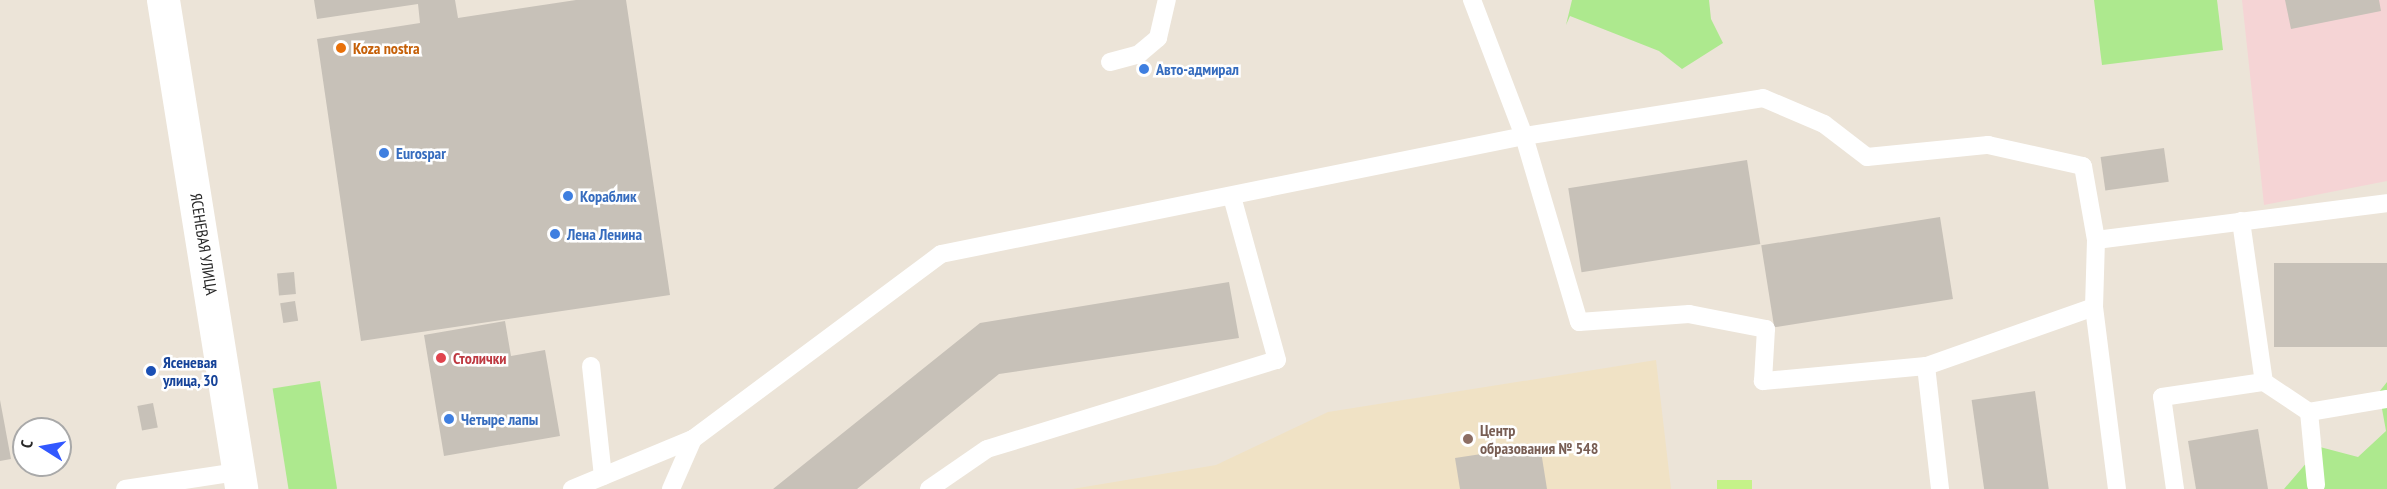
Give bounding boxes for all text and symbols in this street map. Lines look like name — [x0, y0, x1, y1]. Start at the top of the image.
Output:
place label: Koza nostra — [353, 38, 420, 58]
marker: Koza nostra — [334, 41, 348, 55]
place label: Авто-адмирал — [1156, 59, 1239, 79]
marker: Авто-адмирал — [1137, 62, 1151, 76]
place label: Eurospar — [396, 143, 446, 163]
marker: Eurospar — [377, 146, 391, 160]
place label: Кораблик — [580, 186, 637, 206]
marker: Кораблик — [561, 189, 575, 203]
street label: ЯСЕНЕВАЯ УЛИЦА — [186, 192, 222, 296]
place label: Лена Ленина — [567, 224, 642, 244]
marker: Лена Ленина — [548, 227, 562, 241]
place label: Столички — [453, 348, 506, 368]
marker: Столички — [434, 351, 448, 365]
place label: Ясеневая улица, 30 — [163, 352, 219, 390]
marker: Ясеневая улица, 30 — [144, 364, 158, 378]
place label: Четыре лапы — [461, 409, 538, 429]
marker: Четыре лапы — [442, 412, 456, 426]
north arrow — [12, 417, 72, 477]
place label: Центр образования № 548 — [1480, 420, 1598, 458]
marker: Центр образования № 548 — [1461, 432, 1475, 446]
text: С — [16, 438, 37, 449]

